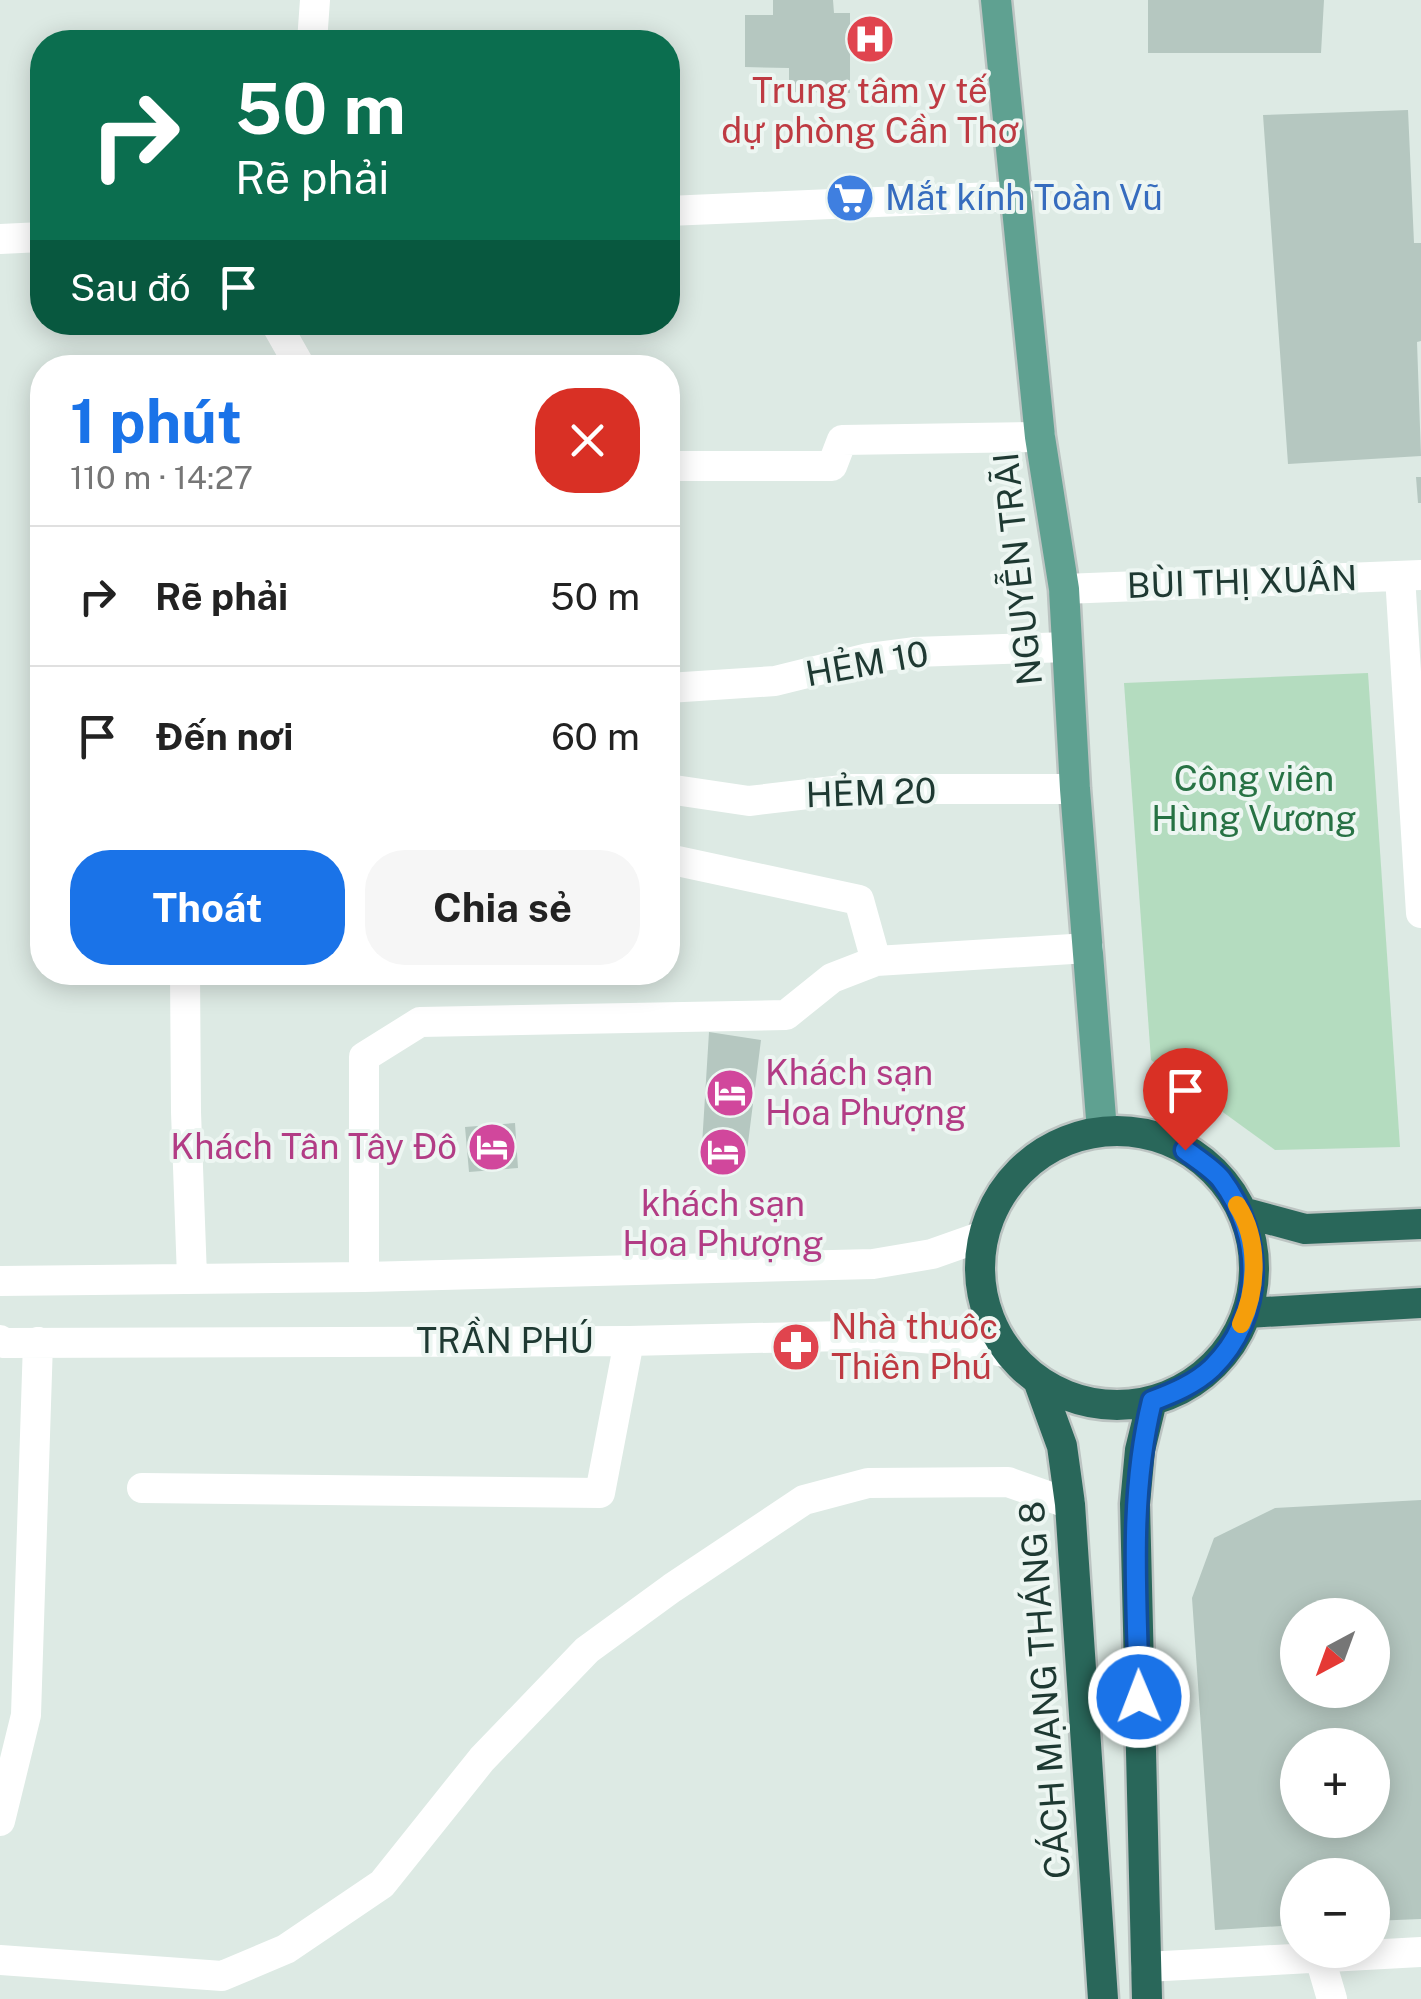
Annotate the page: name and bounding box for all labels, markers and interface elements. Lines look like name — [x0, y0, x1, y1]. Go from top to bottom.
hospital icon: Trung tâm y tế dự phòng Cần Thơ — [844, 13, 896, 65]
text: 50 m — [235, 67, 406, 150]
icon: right — [70, 70, 200, 200]
place label: Trung tâm y tế dự phòng Cần Thơ — [721, 70, 1019, 151]
text: Rẽ phải — [235, 151, 390, 204]
supermarket icon: Mắt kính Toàn Vũ — [824, 172, 876, 224]
place label: Mắt kính Toàn Vũ — [885, 177, 1163, 218]
icon: arrive — [211, 260, 266, 315]
text: Sau đó — [70, 265, 191, 310]
text: 1 phút — [70, 386, 242, 457]
button: close — [535, 388, 640, 493]
street label: NGUYỄN TRÃI — [980, 451, 1050, 688]
text: 110 m · 14:27 — [70, 459, 253, 496]
street label: BÙI THỊ XUÂN — [1126, 556, 1358, 606]
icon: right — [70, 569, 125, 624]
text: Rẽ phải — [155, 574, 288, 619]
text: 50 m — [550, 574, 640, 619]
street label: HẺM 10 — [802, 631, 931, 694]
icon: arrive — [70, 709, 125, 764]
text: Đến nơi — [155, 714, 294, 759]
text: 60 m — [551, 714, 640, 759]
park label: Công viên Hùng Vương — [1151, 758, 1357, 839]
street label: HẺM 20 — [805, 768, 937, 815]
button: Thoát — [70, 850, 345, 965]
button: Chia sẻ — [365, 850, 640, 965]
pin — [1143, 1048, 1228, 1151]
place label: Khách sạn Hoa Phượng — [765, 1052, 967, 1133]
icon: arrive — [1158, 1063, 1213, 1118]
hotel icon: Khách sạn Hoa Phượng — [704, 1067, 756, 1119]
hotel icon: Khách Tân Tây Đô — [466, 1121, 518, 1173]
place label: Khách Tân Tây Đô — [170, 1126, 457, 1167]
hotel icon: khách sạn Hoa Phượng — [697, 1126, 749, 1178]
place label: khách sạn Hoa Phượng — [622, 1183, 824, 1264]
place label: Nhà thuôc Thiên Phú — [831, 1306, 998, 1387]
street label: TRẦN PHÚ — [416, 1316, 594, 1361]
pharmacy icon: Nhà thuôc Thiên Phú — [770, 1321, 822, 1373]
street label: CÁCH MẠNG THÁNG 8 — [1010, 1500, 1078, 1880]
north arrow — [1280, 1598, 1390, 1708]
map controls — [1280, 1598, 1390, 1968]
position arrow — [1087, 1645, 1191, 1749]
button: + — [1280, 1728, 1390, 1838]
button: − — [1280, 1858, 1390, 1968]

